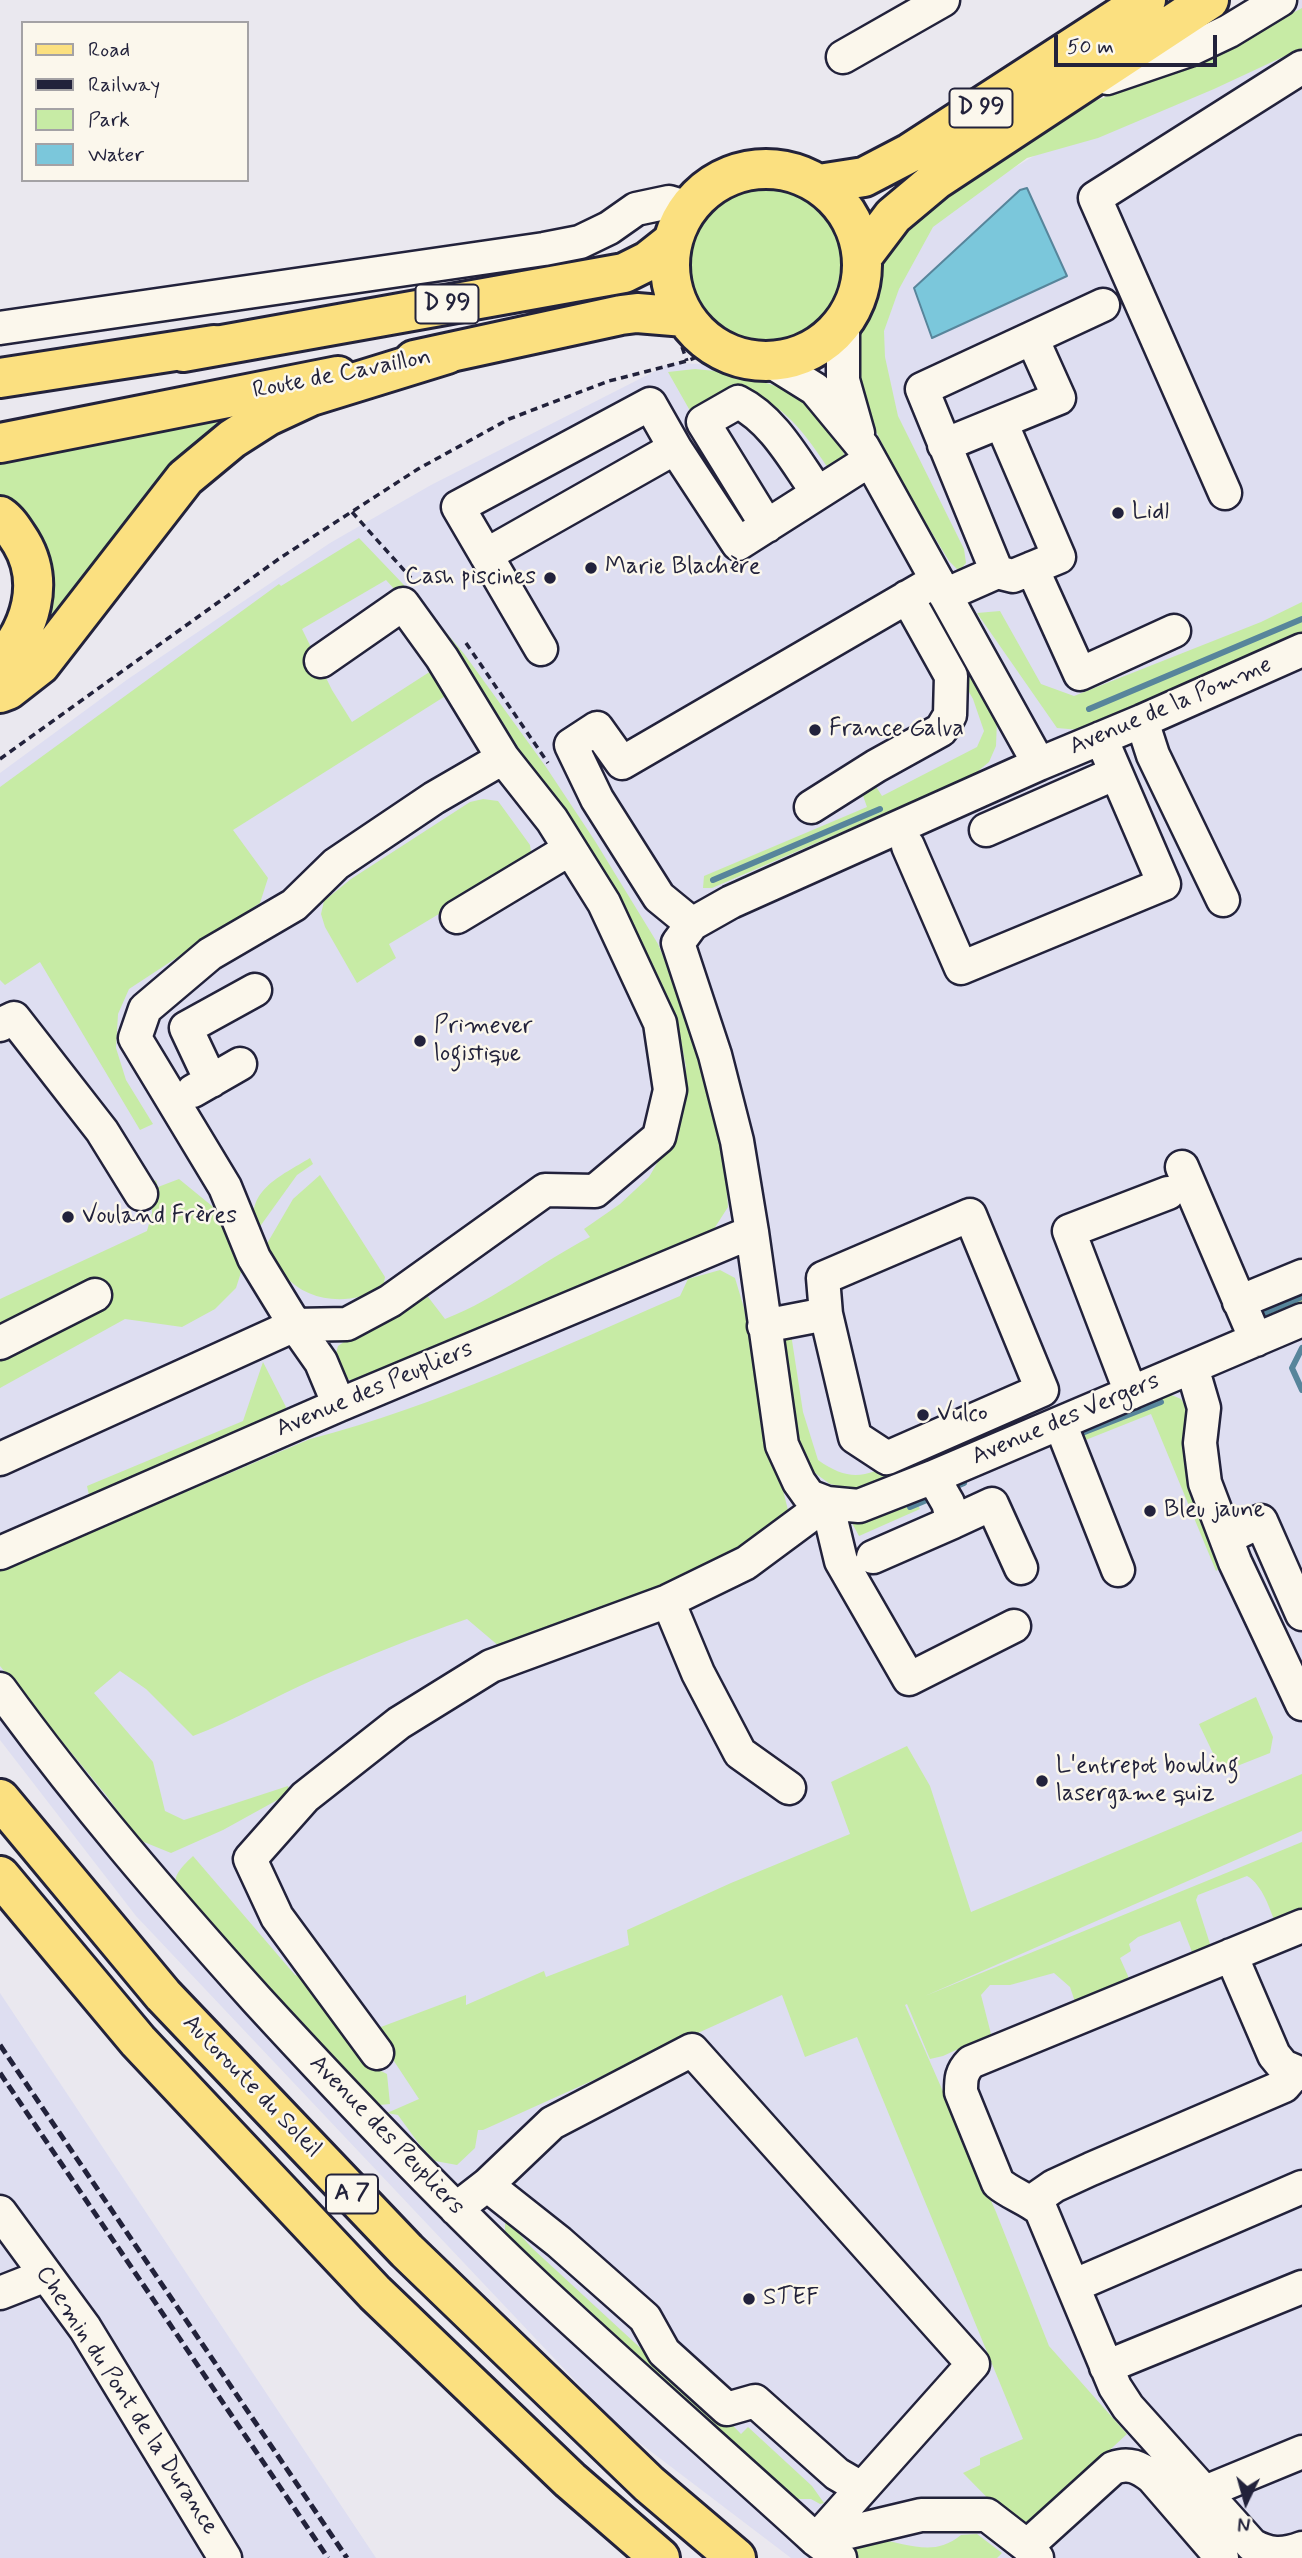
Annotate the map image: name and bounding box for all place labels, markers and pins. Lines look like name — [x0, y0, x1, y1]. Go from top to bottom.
place label: Lidl — [1132, 499, 1169, 527]
marker: Lidl — [1110, 505, 1126, 521]
place label: Marie Blachère — [605, 554, 761, 582]
marker: Marie Blachère — [583, 560, 599, 576]
place label: Cash piscines — [405, 564, 536, 592]
marker: Cash piscines — [542, 570, 558, 586]
place label: France Galva — [829, 716, 964, 744]
marker: France Galva — [807, 722, 823, 738]
place label: Primever logistique — [434, 1013, 532, 1069]
marker: Primever logistique — [412, 1033, 428, 1049]
place label: Vouland Frères — [82, 1203, 237, 1231]
marker: Vouland Frères — [60, 1209, 76, 1225]
place label: Vulco — [937, 1401, 988, 1429]
marker: Vulco — [915, 1407, 931, 1423]
place label: Bleu jaune — [1164, 1497, 1265, 1525]
marker: Bleu jaune — [1142, 1503, 1158, 1519]
place label: L'entrepot bowling lasergame quiz — [1056, 1753, 1239, 1809]
marker: L'entrepot bowling lasergame quiz — [1034, 1773, 1050, 1789]
place label: STEF — [763, 2285, 819, 2313]
marker: STEF — [741, 2291, 757, 2307]

